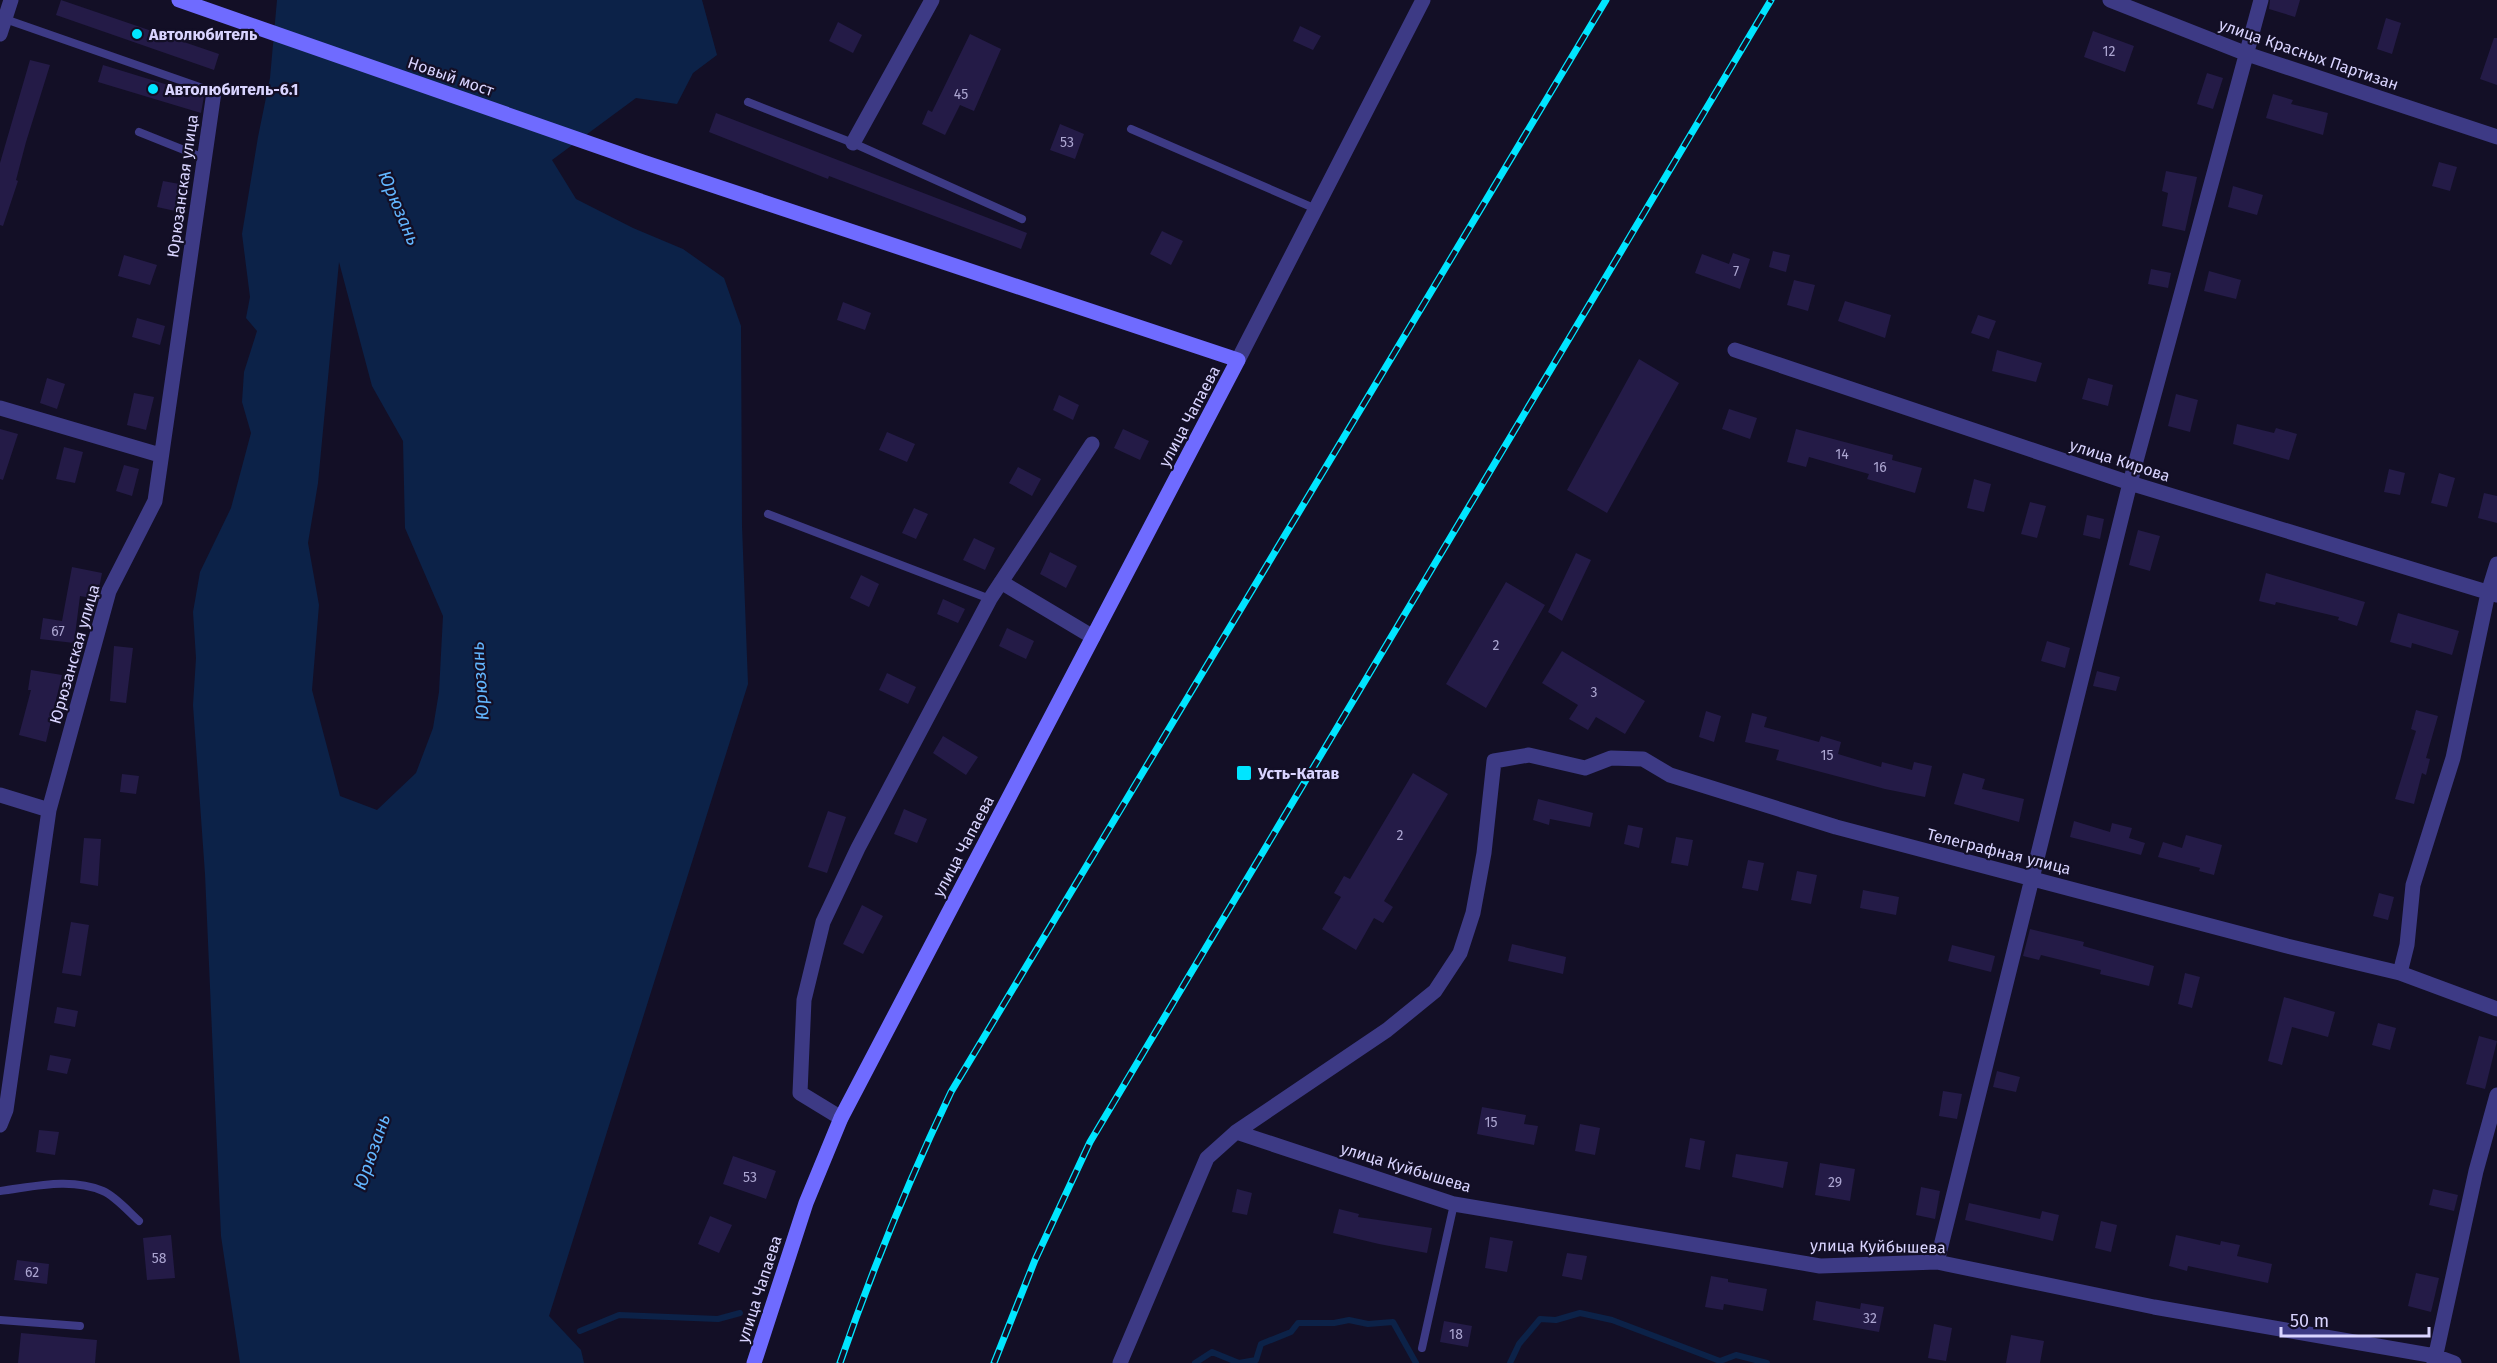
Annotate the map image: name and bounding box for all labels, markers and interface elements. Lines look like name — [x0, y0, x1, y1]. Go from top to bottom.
street label: улица Красных Партизан — [2217, 15, 2401, 94]
place label: Автолюбитель — [148, 25, 258, 44]
marker: Автолюбитель — [130, 27, 144, 41]
house number: 12 — [2103, 43, 2116, 60]
street label: Новый мост — [405, 53, 497, 100]
place label: Автолюбитель-6.1 — [164, 80, 298, 99]
marker: Автолюбитель-6.1 — [146, 82, 160, 96]
house number: 45 — [954, 86, 968, 103]
street label: Юрюзанская улица — [163, 113, 202, 259]
house number: 53 — [1060, 134, 1074, 151]
water label: Юрюзань — [373, 167, 425, 249]
house number: 7 — [1733, 263, 1739, 280]
street label: улица Чапаева — [1155, 362, 1224, 470]
street label: улица Кирова — [2067, 435, 2172, 486]
house number: 14 — [1835, 446, 1849, 463]
house number: 16 — [1873, 459, 1887, 476]
street label: Юрюзанская улица — [45, 582, 103, 726]
house number: 67 — [51, 623, 65, 640]
house number: 2 — [1493, 637, 1500, 654]
water label: Юрюзань — [466, 641, 494, 721]
house number: 3 — [1591, 684, 1598, 701]
house number: 15 — [1820, 747, 1834, 764]
marker: Усть-Катав — [1235, 764, 1253, 782]
place label: Усть-Катав — [1257, 764, 1339, 783]
street label: улица Чапаева — [929, 792, 998, 900]
street label: Телеграфная улица — [1925, 824, 2073, 879]
house number: 2 — [1397, 827, 1404, 844]
water label: Юрюзань — [349, 1111, 395, 1193]
house number: 15 — [1484, 1114, 1498, 1131]
street label: улица Куйбышева — [1338, 1139, 1473, 1196]
house number: 53 — [743, 1169, 757, 1186]
house number: 29 — [1828, 1174, 1842, 1191]
street label: улица Чапаева — [733, 1233, 786, 1345]
street label: улица Куйбышева — [1810, 1236, 1946, 1257]
house number: 58 — [152, 1250, 167, 1267]
house number: 62 — [25, 1264, 39, 1281]
scale bar — [2281, 1300, 2430, 1338]
house number: 32 — [1863, 1310, 1877, 1327]
text: 50 m — [2290, 1310, 2329, 1332]
house number: 18 — [1449, 1326, 1463, 1343]

